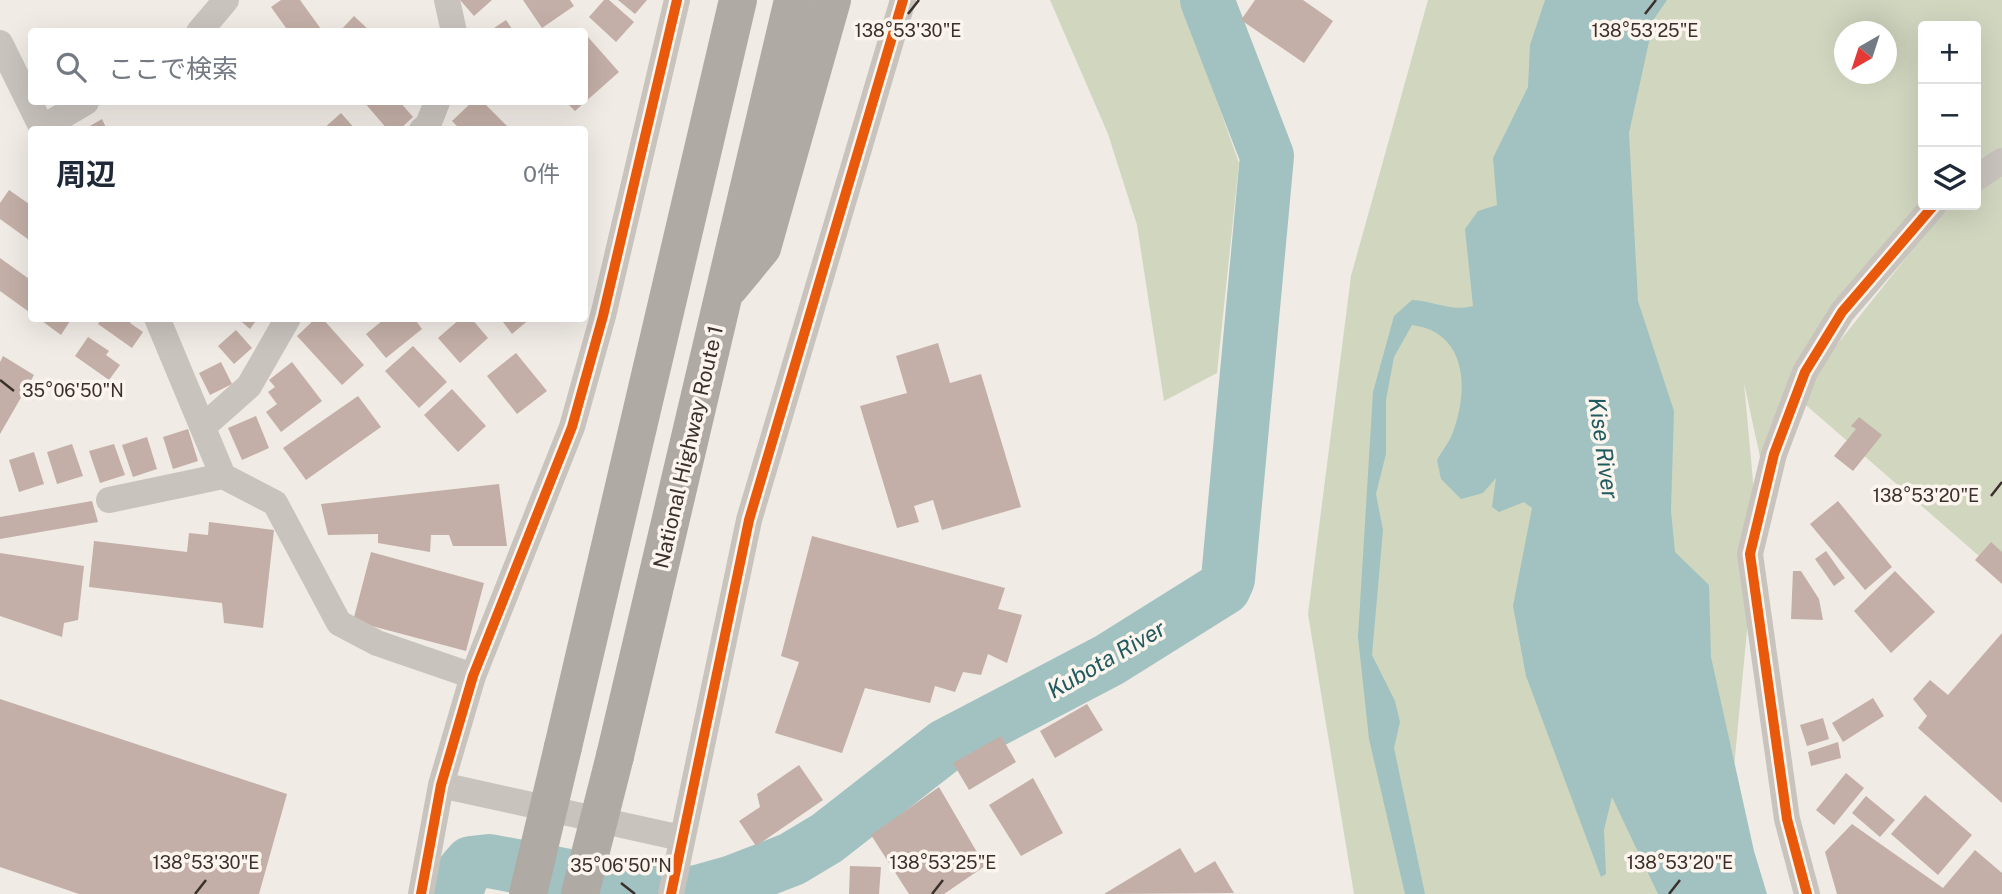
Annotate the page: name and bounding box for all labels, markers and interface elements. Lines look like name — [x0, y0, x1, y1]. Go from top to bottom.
text: 138°53'30"E — [855, 20, 961, 41]
text: 138°53'25"E — [1592, 20, 1698, 41]
north arrow — [1834, 21, 1897, 84]
map controls — [1918, 21, 1981, 210]
button: + — [1918, 21, 1981, 84]
search box — [28, 28, 588, 105]
icon: search — [52, 48, 90, 86]
text: ここで検索 — [108, 53, 238, 84]
button: − — [1918, 84, 1981, 147]
button: layers — [1918, 147, 1981, 210]
text: 周辺 — [56, 156, 116, 192]
text: 0件 — [523, 160, 560, 187]
street label: National Highway Route 1 — [648, 323, 728, 571]
text: 35°06'50"N — [22, 380, 124, 401]
water label: Kise River — [1583, 395, 1625, 501]
text: 138°53'20"E — [1873, 485, 1979, 506]
water label: Kubota River — [1042, 614, 1170, 704]
text: 138°53'30"E — [153, 852, 259, 873]
text: 138°53'25"E — [890, 852, 996, 873]
text: 138°53'20"E — [1627, 852, 1733, 873]
text: 35°06'50"N — [570, 855, 672, 876]

